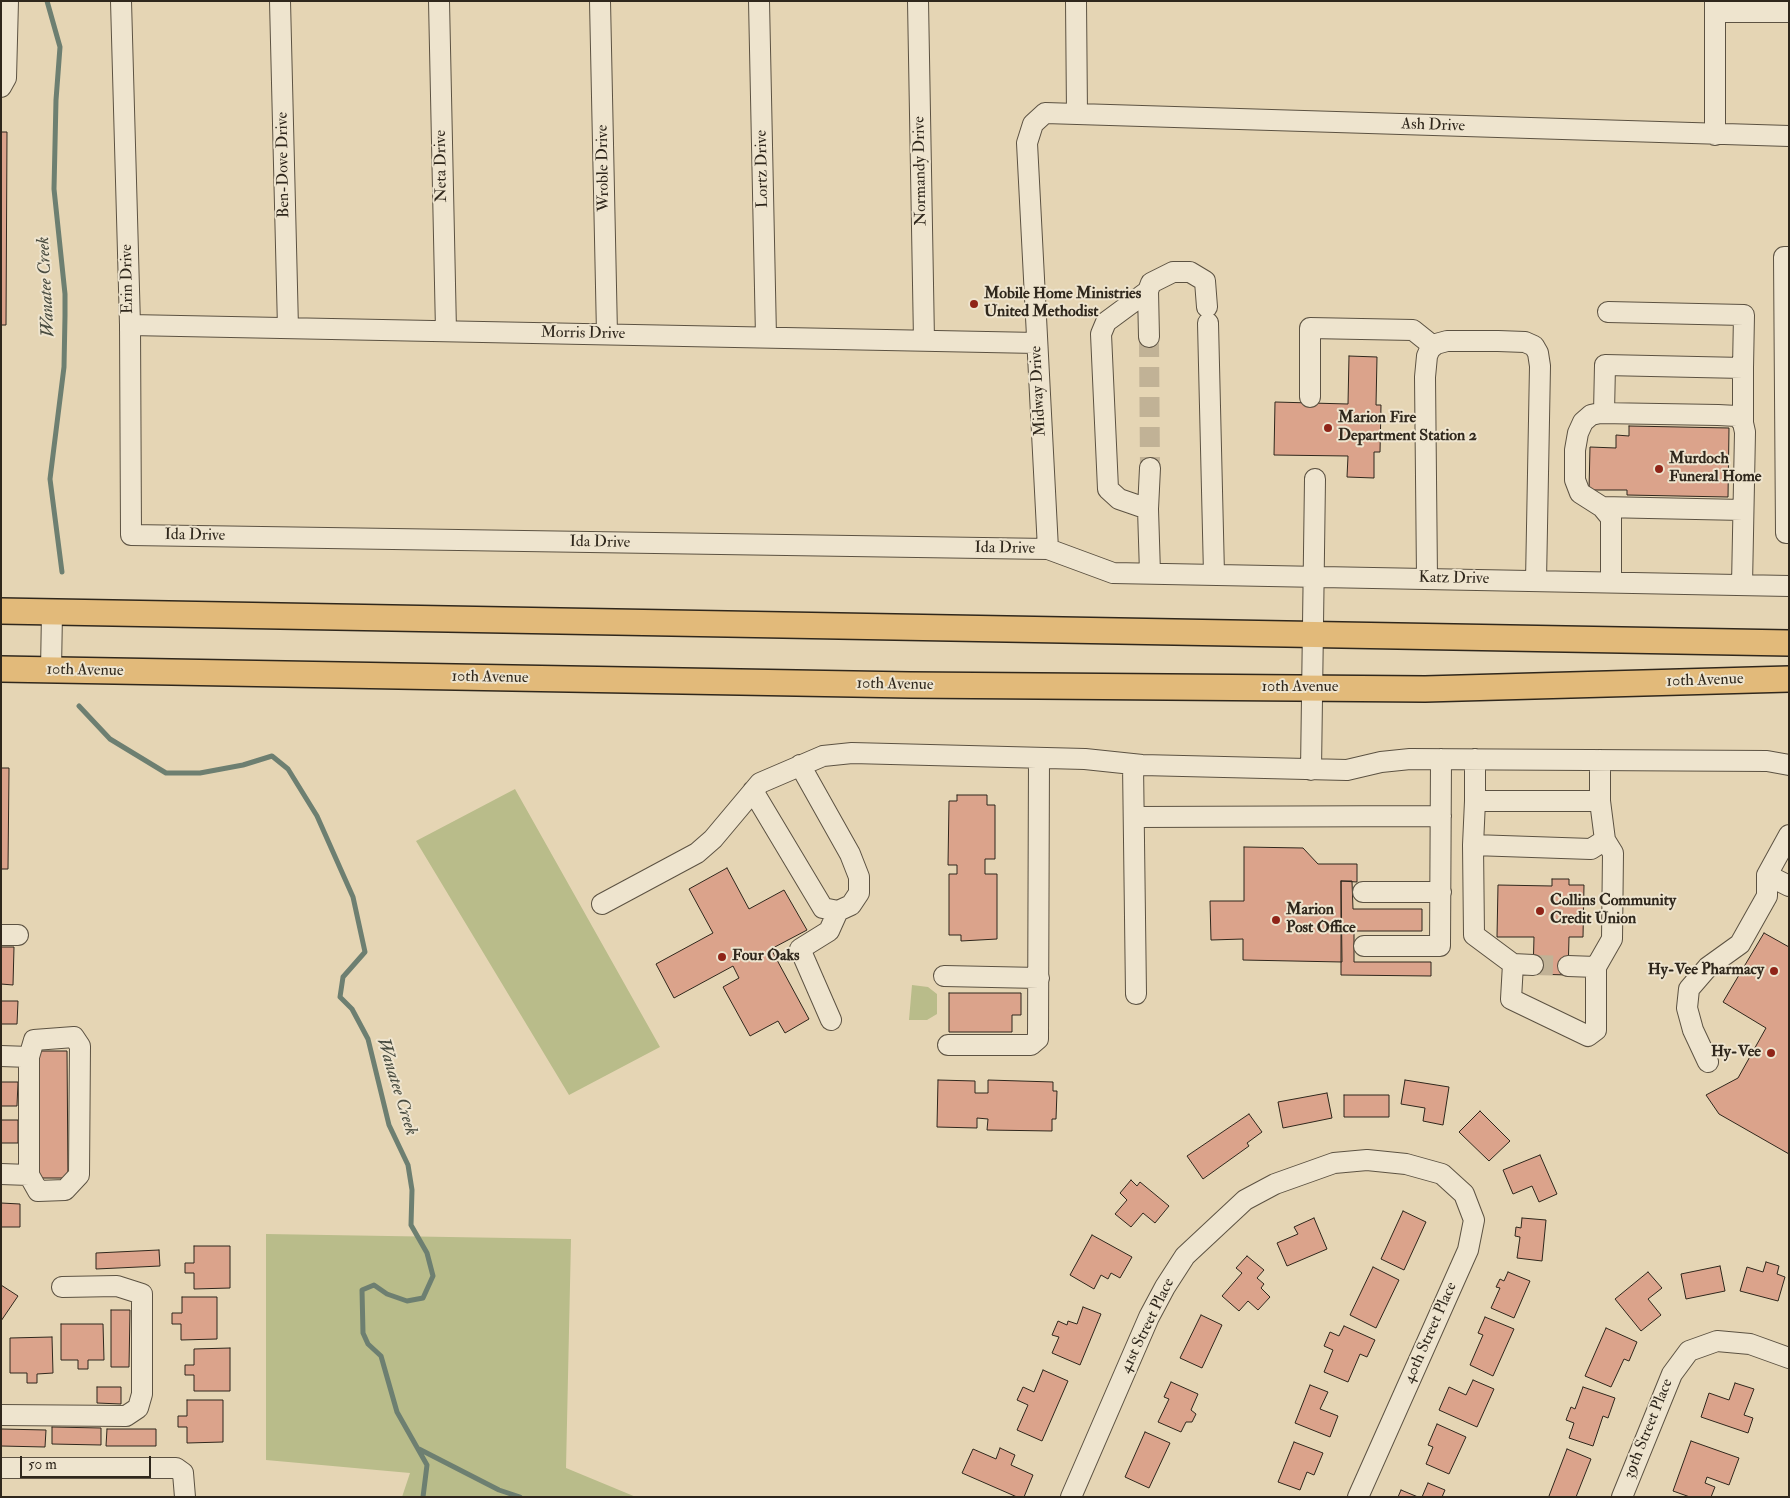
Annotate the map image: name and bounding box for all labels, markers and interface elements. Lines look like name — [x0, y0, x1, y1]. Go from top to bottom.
street label: Ben-Dove Drive — [273, 112, 295, 218]
street label: Ash Drive — [1401, 115, 1465, 137]
street label: Normandy Drive — [910, 116, 932, 226]
street label: Wroble Drive — [594, 124, 614, 212]
street label: Neta Drive — [432, 130, 452, 202]
street label: Lortz Drive — [753, 130, 773, 208]
water label: Wanatee Creek — [34, 236, 60, 338]
street label: Erin Drive — [118, 244, 138, 314]
place label: Mobile Home Ministries United Methodist — [984, 285, 1141, 323]
marker: Mobile Home Ministries United Methodist — [968, 298, 980, 310]
street label: Morris Drive — [541, 324, 625, 344]
street label: Midway Drive — [1027, 345, 1051, 437]
place label: Marion Fire Department Station 2 — [1338, 409, 1477, 447]
marker: Marion Fire Department Station 2 — [1322, 422, 1334, 434]
place label: Murdoch Funeral Home — [1669, 450, 1762, 488]
marker: Murdoch Funeral Home — [1653, 463, 1665, 475]
street label: Ida Drive — [164, 526, 226, 546]
street label: Ida Drive — [569, 533, 631, 553]
street label: Ida Drive — [974, 539, 1036, 559]
street label: Katz Drive — [1418, 569, 1490, 589]
street label: 10th Avenue — [46, 661, 124, 681]
street label: 10th Avenue — [451, 668, 529, 688]
street label: 10th Avenue — [1666, 670, 1744, 692]
street label: 10th Avenue — [856, 675, 934, 695]
street label: 10th Avenue — [1261, 678, 1339, 698]
place label: Collins Community Credit Union — [1550, 892, 1676, 930]
place label: Marion Post Office — [1286, 901, 1356, 939]
marker: Collins Community Credit Union — [1534, 905, 1546, 917]
marker: Marion Post Office — [1270, 914, 1282, 926]
place label: Four Oaks — [732, 947, 800, 967]
marker: Four Oaks — [716, 951, 728, 963]
place label: Hy-Vee Pharmacy — [1648, 961, 1764, 981]
marker: Hy-Vee Pharmacy — [1768, 965, 1780, 977]
water label: Wanatee Creek — [371, 1036, 421, 1138]
place label: Hy-Vee — [1711, 1043, 1761, 1063]
marker: Hy-Vee — [1765, 1047, 1777, 1059]
street label: 41st Street Place — [1117, 1275, 1179, 1377]
street label: 40th Street Place — [1400, 1279, 1462, 1387]
street label: 39th Street Place — [1620, 1376, 1678, 1482]
scale bar — [22, 1446, 154, 1478]
text: 50 m — [28, 1455, 57, 1474]

